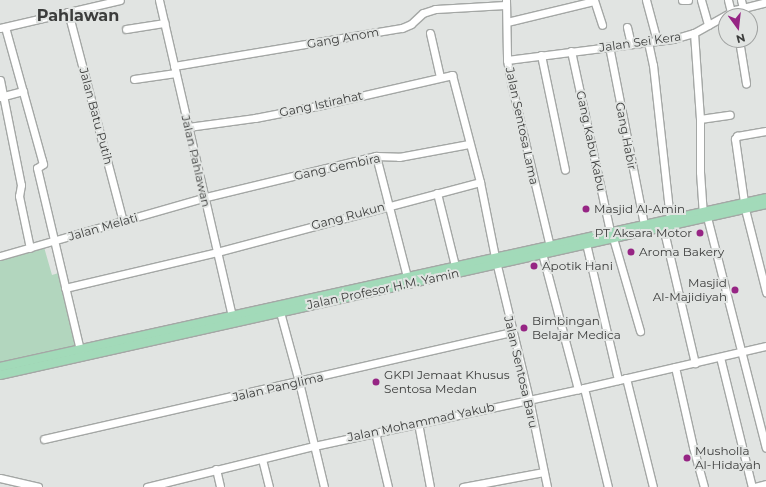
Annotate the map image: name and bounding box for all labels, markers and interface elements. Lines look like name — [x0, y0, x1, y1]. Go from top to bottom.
district label: Pahlawan — [37, 6, 119, 26]
north arrow — [718, 8, 758, 48]
street label: Gang Anom — [306, 25, 380, 51]
street label: Jalan Sei Kera — [598, 29, 682, 55]
text: N — [735, 31, 747, 47]
street label: Jalan Batu Putih — [76, 66, 116, 166]
street label: Jalan Sentosa Lama — [503, 66, 541, 186]
street label: Gang Istirahat — [278, 88, 364, 120]
street label: Gang Kabu Kabu — [573, 89, 609, 193]
street label: Gang Habir — [612, 101, 640, 171]
street label: Jalan Pahlawan — [178, 114, 214, 208]
street label: Gang Gembira — [293, 151, 381, 183]
street label: Gang Rukun — [310, 199, 386, 233]
place label: Masjid Al-Amin — [594, 202, 685, 216]
marker: Masjid Al-Amin — [581, 204, 591, 214]
street label: Jalan Melati — [67, 210, 139, 244]
place label: PT Aksara Motor — [595, 226, 692, 240]
marker: PT Aksara Motor — [695, 228, 705, 238]
place label: Aroma Bakery — [639, 245, 724, 259]
marker: Aroma Bakery — [626, 247, 636, 257]
place label: Apotik Hani — [542, 259, 613, 273]
marker: Apotik Hani — [529, 261, 539, 271]
street label: Jalan Profesor H.M. Yamin — [306, 266, 460, 312]
place label: Masjid Al-Majidiyah — [653, 276, 727, 304]
marker: Masjid Al-Majidiyah — [730, 285, 740, 295]
place label: Bimbingan Belajar Medica — [532, 314, 621, 342]
street label: Jalan Sentosa Baru — [501, 315, 541, 429]
marker: Bimbingan Belajar Medica — [519, 323, 529, 333]
place label: GKPI Jemaat Khusus Sentosa Medan — [384, 368, 510, 396]
street label: Jalan Panglima — [231, 370, 325, 404]
marker: GKPI Jemaat Khusus Sentosa Medan — [371, 377, 381, 387]
street label: Jalan Mohammad Yakub — [346, 399, 496, 445]
place label: Musholla Al-Hidayah — [695, 444, 761, 472]
marker: Musholla Al-Hidayah — [682, 453, 692, 463]

